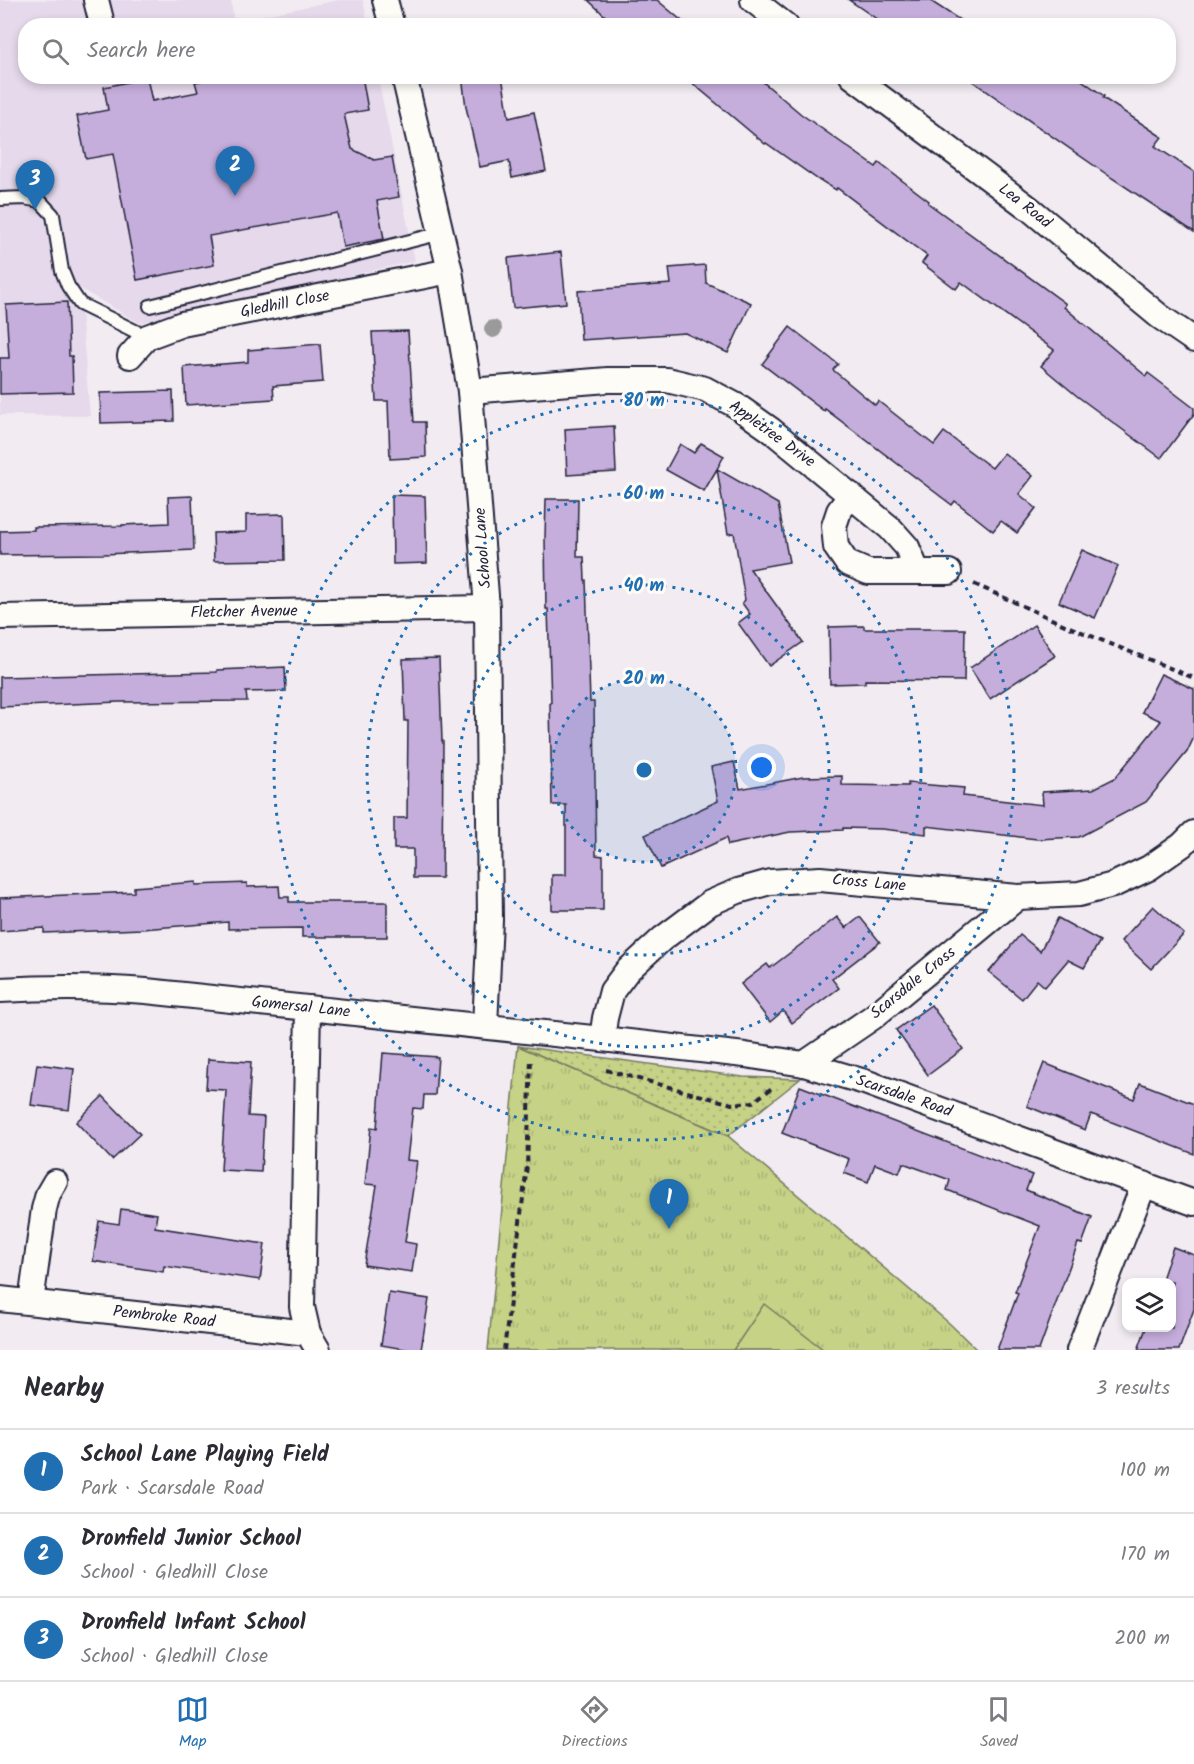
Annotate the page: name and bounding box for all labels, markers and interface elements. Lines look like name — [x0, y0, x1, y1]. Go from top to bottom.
search box — [18, 18, 1176, 84]
text: Search here — [87, 34, 195, 69]
icon: search — [39, 35, 72, 68]
pin: 2 — [216, 146, 254, 196]
pin: 3 — [15, 160, 54, 210]
street label: Lea Road — [993, 177, 1058, 236]
street label: Gledhill Close — [238, 283, 332, 325]
text: 80 m — [623, 387, 665, 416]
street label: Appletree Drive — [723, 394, 821, 474]
text: 60 m — [624, 480, 665, 509]
street label: School Lane — [468, 507, 498, 589]
text: 40 m — [624, 572, 665, 601]
street label: Fletcher Avenue — [190, 599, 298, 625]
text: 20 m — [623, 665, 665, 694]
your location — [747, 753, 776, 782]
centre of rings — [634, 760, 654, 780]
street label: Cross Lane — [831, 867, 907, 899]
street label: Scarsdale Cross — [865, 940, 961, 1025]
street label: Gomersal Lane — [251, 989, 351, 1025]
street label: Scarsdale Road — [852, 1068, 956, 1124]
pin: 1 — [650, 1180, 688, 1229]
map controls — [1122, 1278, 1176, 1332]
button: layers — [1122, 1278, 1176, 1332]
street label: Pembroke Road — [112, 1299, 217, 1335]
text: Nearby — [24, 1368, 104, 1410]
text: 3 results — [1096, 1373, 1170, 1405]
text: School Lane Playing Field — [81, 1438, 329, 1473]
text: 1 — [40, 1455, 47, 1487]
text: 100 m — [1120, 1455, 1170, 1487]
text: Park · Scarsdale Road — [81, 1473, 263, 1505]
text: Dronfield Junior School — [81, 1522, 301, 1557]
text: 2 — [38, 1539, 49, 1571]
text: 170 m — [1121, 1539, 1170, 1571]
text: School · Gledhill Close — [81, 1557, 268, 1589]
text: Dronfield Infant School — [81, 1606, 306, 1641]
text: 3 — [38, 1623, 49, 1655]
text: 200 m — [1114, 1623, 1170, 1655]
text: School · Gledhill Close — [81, 1641, 268, 1673]
tab: Map — [176, 1693, 209, 1754]
tab: Directions — [561, 1693, 628, 1754]
tab: Saved — [980, 1693, 1018, 1754]

